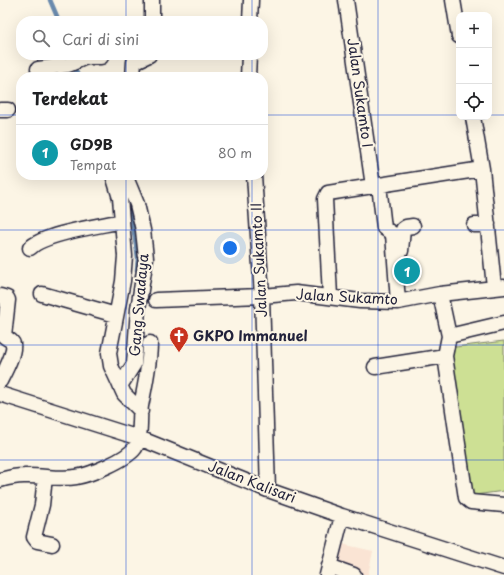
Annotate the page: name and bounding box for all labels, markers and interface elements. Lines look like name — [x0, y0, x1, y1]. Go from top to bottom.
map controls — [456, 12, 492, 120]
button: + — [456, 12, 492, 48]
search box — [16, 16, 268, 60]
icon: search — [30, 27, 52, 49]
text: Cari di sini — [62, 27, 139, 50]
street label: Jalan Sukamto I — [342, 37, 379, 149]
button: − — [456, 48, 492, 84]
button: locate — [456, 84, 492, 120]
text: Terdekat — [32, 85, 108, 111]
text: GD9B — [70, 132, 113, 155]
text: 1 — [42, 143, 48, 162]
text: 80 m — [218, 143, 252, 162]
text: Tempat — [70, 155, 116, 174]
street label: Jalan Sukamto II — [245, 202, 272, 318]
your location — [220, 238, 240, 258]
street label: Gang Swadaya — [124, 252, 153, 357]
pin: 1 — [394, 256, 420, 286]
street label: Jalan Sukamto — [296, 283, 399, 310]
church icon: GKPO Immanuel — [168, 325, 190, 353]
place label: GKPO Immanuel — [193, 325, 308, 346]
street label: Jalan Kalisari — [205, 455, 299, 508]

